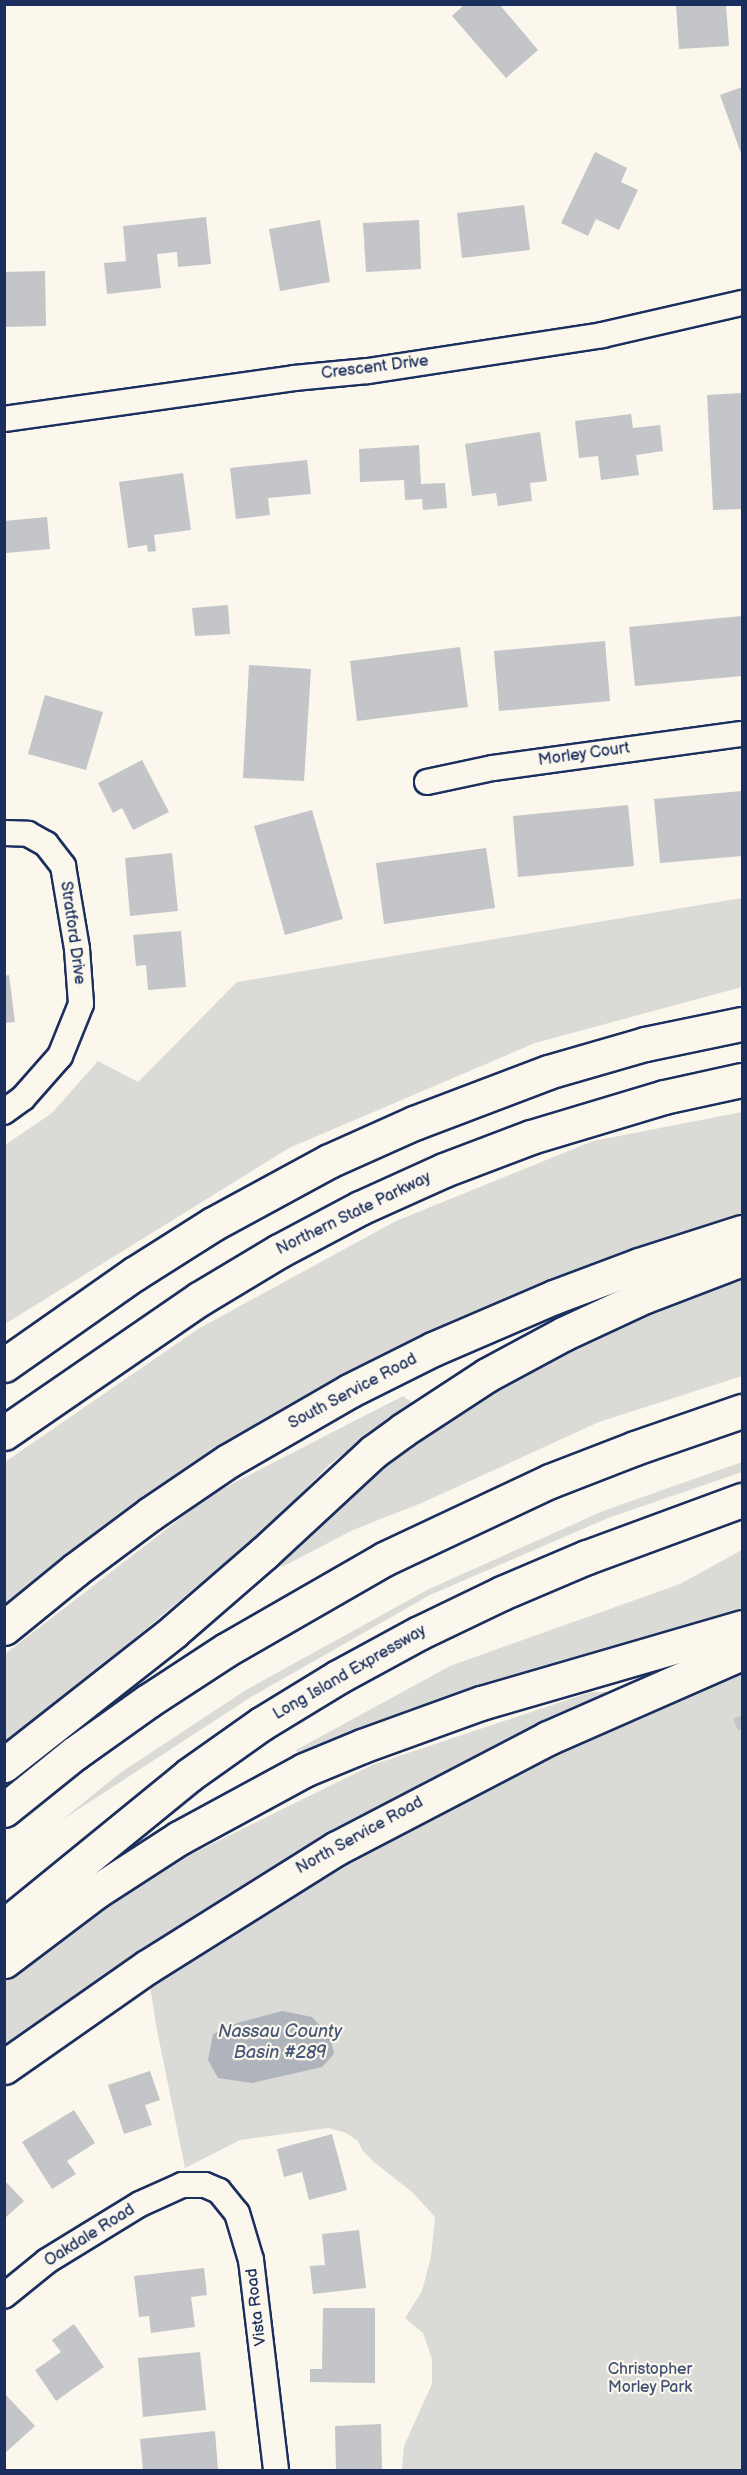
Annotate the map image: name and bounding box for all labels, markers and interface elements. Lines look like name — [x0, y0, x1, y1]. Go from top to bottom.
street label: Crescent Drive — [320, 352, 430, 384]
street label: Morley Court — [537, 739, 631, 771]
street label: Stratford Drive — [55, 880, 89, 986]
street label: Northern State Parkway — [273, 1168, 435, 1260]
street label: South Service Road — [285, 1350, 421, 1434]
street label: Long Island Expressway — [270, 1621, 430, 1725]
street label: North Service Road — [293, 1793, 427, 1879]
water label: Nassau County Basin #289 — [218, 2022, 342, 2064]
street label: Oakdale Road — [41, 2201, 139, 2271]
street label: Vista Road — [243, 2267, 271, 2347]
park label: Christopher Morley Park — [607, 2360, 693, 2398]

